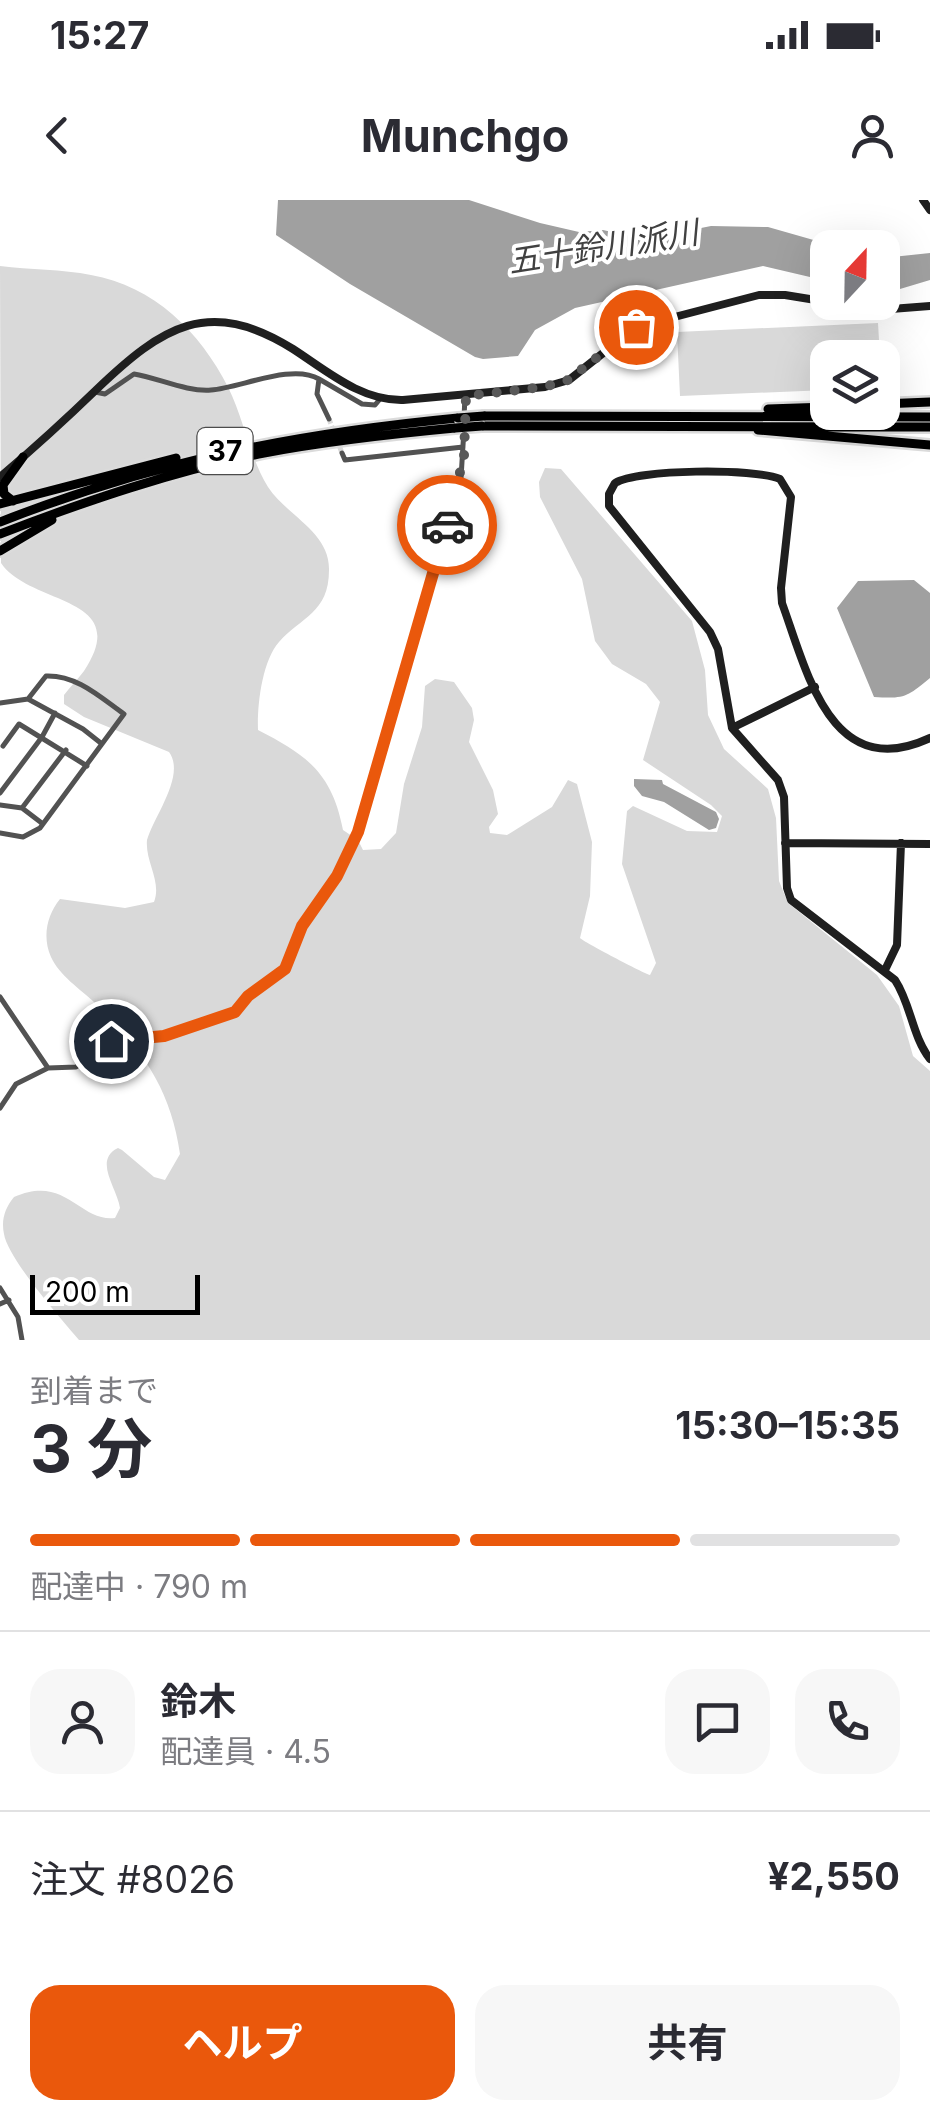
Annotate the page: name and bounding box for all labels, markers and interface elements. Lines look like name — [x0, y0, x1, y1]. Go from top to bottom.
text: 15:27 — [50, 12, 149, 58]
icon: back — [30, 108, 85, 163]
text: Munchgo — [361, 108, 569, 163]
icon: person — [845, 108, 900, 163]
water label: 五十鈴川派川 — [505, 212, 704, 281]
north arrow — [810, 230, 900, 320]
map controls — [810, 230, 900, 430]
pin — [594, 285, 679, 370]
icon: bag — [609, 300, 664, 355]
button: layers — [810, 340, 900, 430]
road number: 37 — [198, 428, 252, 474]
courier — [397, 475, 497, 575]
icon: car — [420, 498, 475, 553]
pin — [69, 999, 154, 1084]
icon: home — [84, 1014, 139, 1069]
scale bar — [30, 1270, 200, 1314]
text: 200 m — [45, 1275, 130, 1309]
text: 到着まで — [30, 1371, 158, 1410]
text: 15:30–15:35 — [675, 1402, 900, 1448]
text: 3 分 — [30, 1409, 152, 1488]
text: 配達中 · 790 m — [30, 1567, 248, 1606]
button: person — [30, 1669, 135, 1774]
button: chat — [665, 1669, 770, 1774]
button: phone — [795, 1669, 900, 1774]
text: 鈴木 — [160, 1678, 236, 1724]
text: 配達員 · 4.5 — [160, 1732, 331, 1771]
text: ¥2,550 — [768, 1853, 900, 1899]
text: 注文 #8026 — [30, 1856, 235, 1902]
button: ヘルプ — [30, 1985, 455, 2100]
button: 共有 — [475, 1985, 900, 2100]

